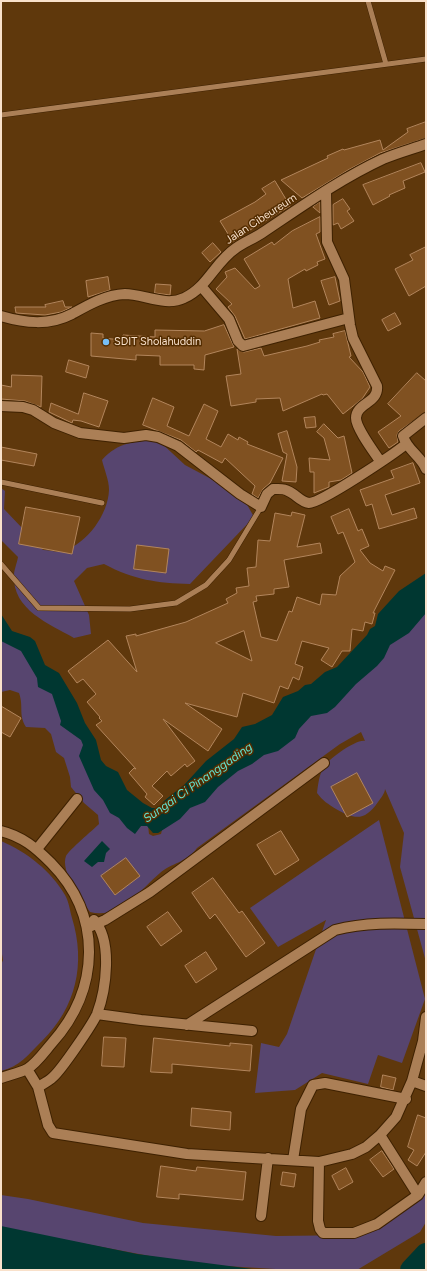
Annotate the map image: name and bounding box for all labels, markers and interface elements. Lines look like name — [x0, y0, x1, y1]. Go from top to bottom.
street label: Jalan Cibeureum — [223, 191, 299, 247]
place label: SDIT Sholahuddin — [114, 335, 201, 349]
marker: SDIT Sholahuddin — [101, 337, 111, 347]
water label: Sungai Ci Pinanggading — [141, 740, 255, 826]

